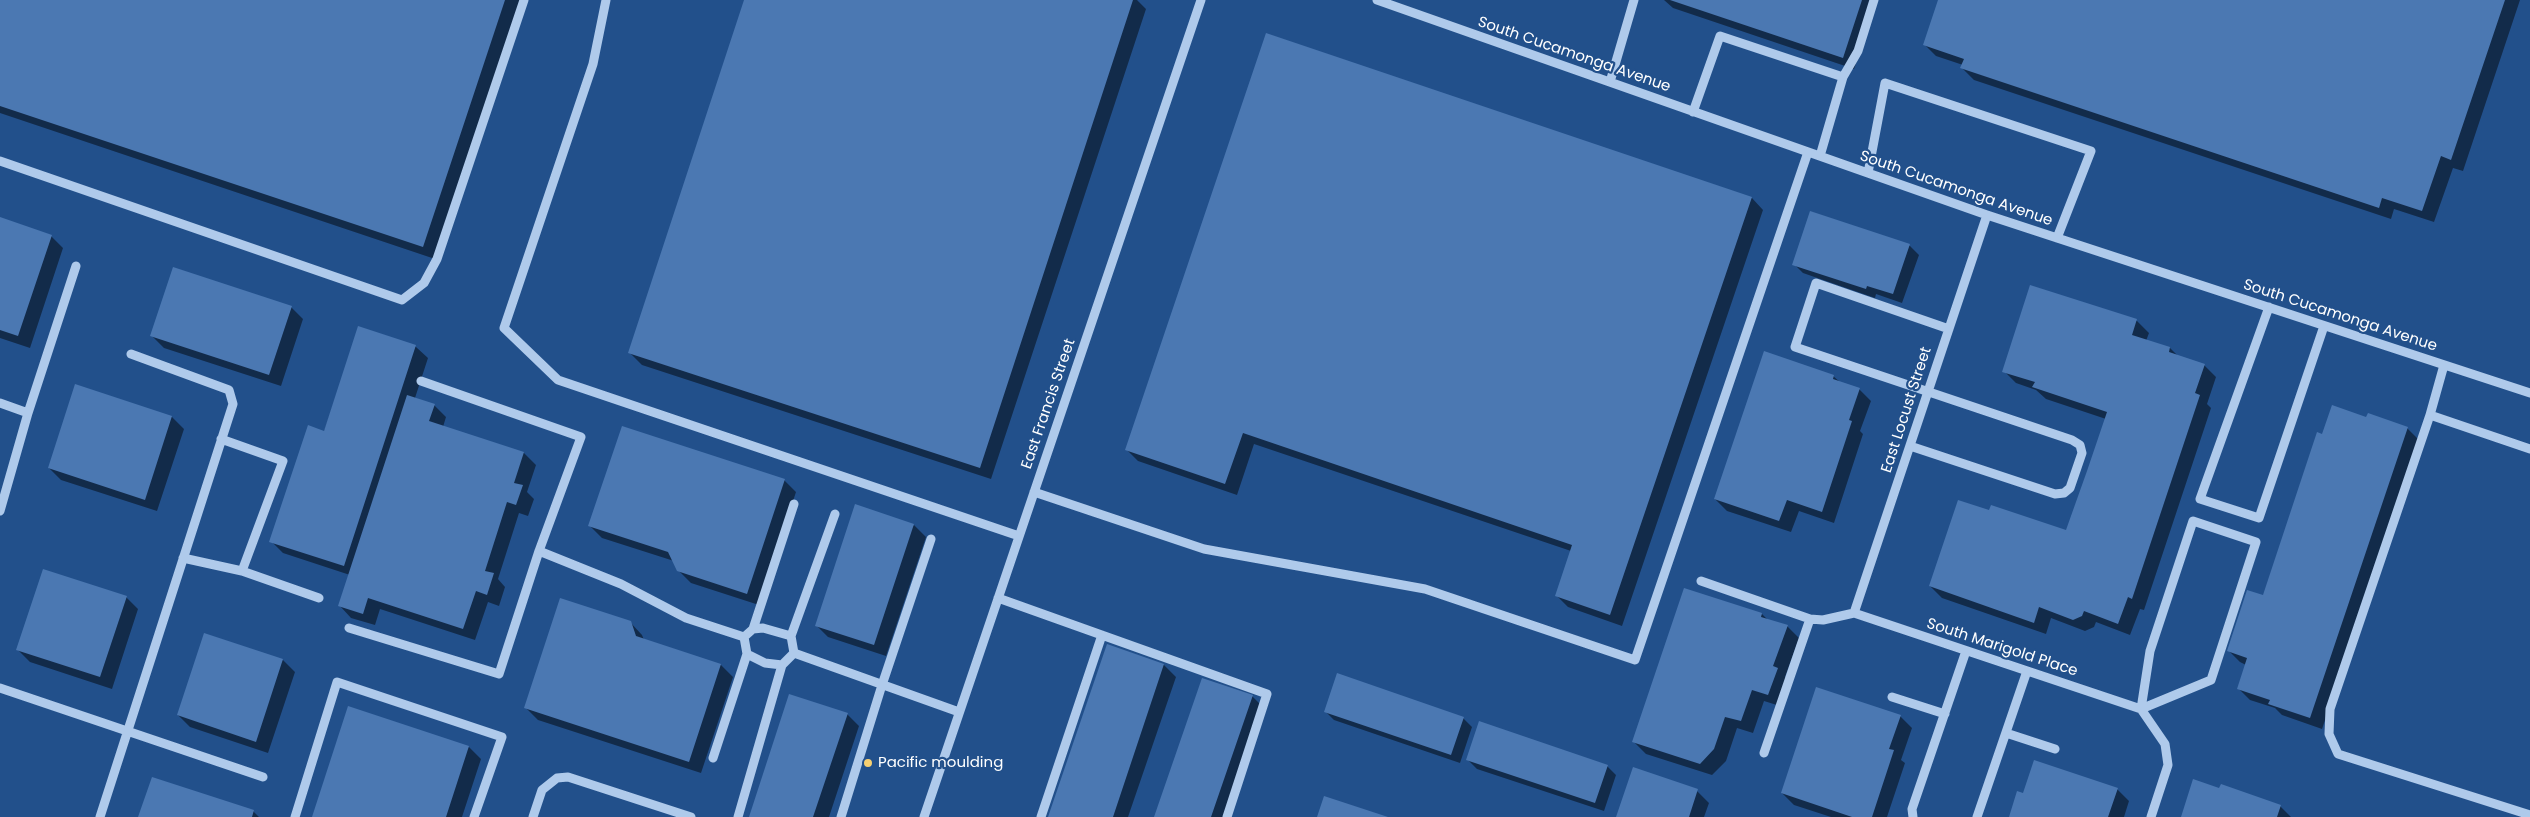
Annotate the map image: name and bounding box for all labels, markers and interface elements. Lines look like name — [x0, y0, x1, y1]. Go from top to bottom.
street label: South Cucamonga Avenue — [1475, 13, 1673, 97]
street label: South Cucamonga Avenue — [1857, 147, 2055, 231]
street label: South Cucamonga Avenue — [2241, 276, 2439, 356]
street label: East Francis Street — [1018, 337, 1080, 471]
street label: East Locust Street — [1878, 345, 1936, 475]
street label: South Marigold Place — [1924, 615, 2080, 681]
place label: Pacific moulding — [878, 754, 1003, 772]
marker: Pacific moulding — [862, 757, 874, 769]

